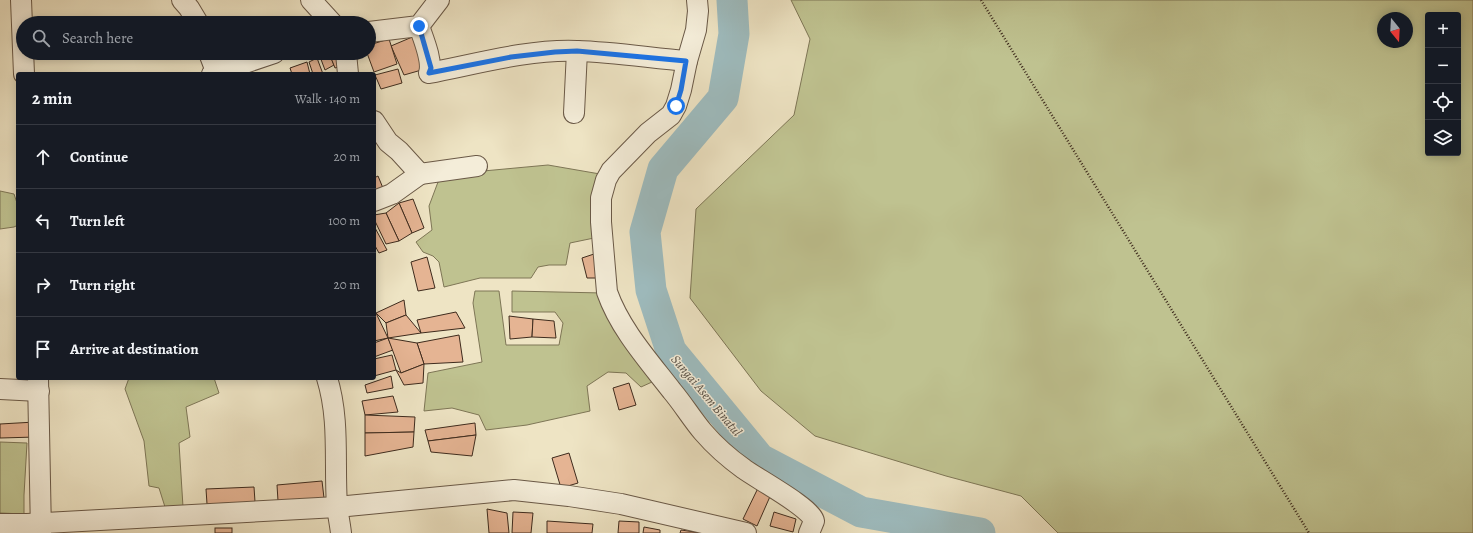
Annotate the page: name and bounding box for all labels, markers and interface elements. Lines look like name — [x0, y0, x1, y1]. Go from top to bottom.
north arrow — [1377, 12, 1413, 48]
map controls — [1425, 12, 1461, 156]
button: + — [1425, 12, 1461, 48]
search box — [16, 16, 376, 60]
route end — [410, 17, 428, 35]
icon: search — [30, 27, 52, 49]
text: Search here — [62, 28, 133, 48]
button: − — [1425, 48, 1461, 84]
button: locate — [1425, 84, 1461, 120]
text: 2 min — [32, 87, 72, 110]
text: Walk · 140 m — [295, 90, 360, 107]
route start — [667, 97, 685, 115]
button: layers — [1425, 120, 1461, 156]
icon: ahead — [32, 146, 54, 168]
text: Continue — [70, 147, 128, 167]
text: 20 m — [334, 148, 360, 165]
icon: left — [32, 210, 54, 232]
text: Turn left — [70, 211, 125, 231]
text: 100 m — [328, 212, 360, 229]
icon: right — [32, 274, 54, 296]
text: Turn right — [70, 275, 135, 295]
text: 20 m — [334, 276, 360, 293]
icon: arrive — [32, 338, 54, 360]
text: Arrive at destination — [70, 339, 199, 359]
water label: Sungai Asem Binatul — [668, 351, 746, 440]

